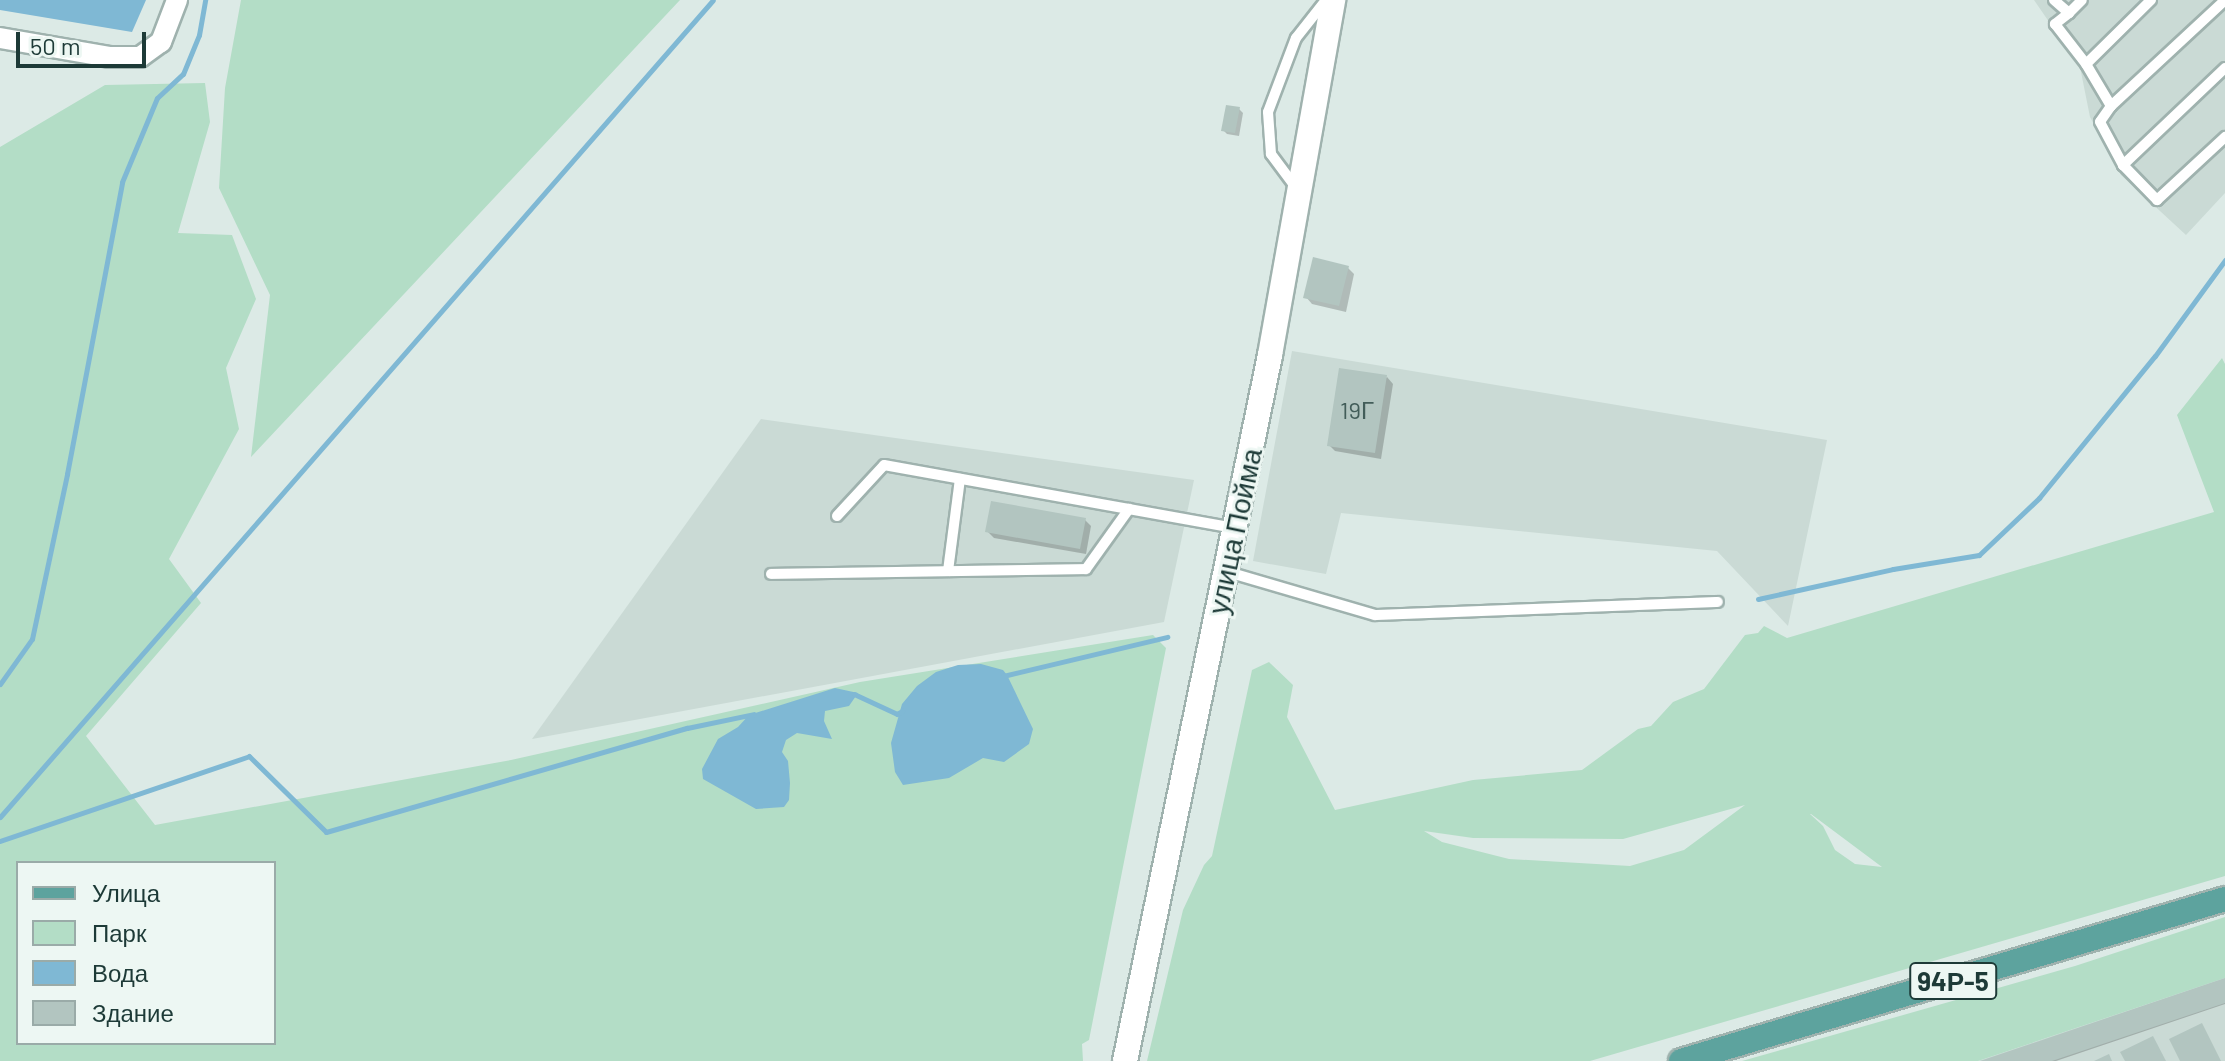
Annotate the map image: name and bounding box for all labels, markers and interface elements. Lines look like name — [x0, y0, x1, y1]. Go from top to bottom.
scale bar — [20, 16, 150, 66]
text: 50 m — [30, 31, 81, 60]
house number: 19Г — [1340, 396, 1374, 424]
street label: улица Пойма — [1200, 445, 1268, 617]
legend — [16, 861, 276, 1045]
text: Улица — [92, 878, 160, 907]
text: Парк — [92, 918, 146, 947]
text: Вода — [92, 958, 148, 987]
road number: 94Р-5 — [1909, 959, 1997, 1003]
text: Здание — [92, 998, 174, 1027]

